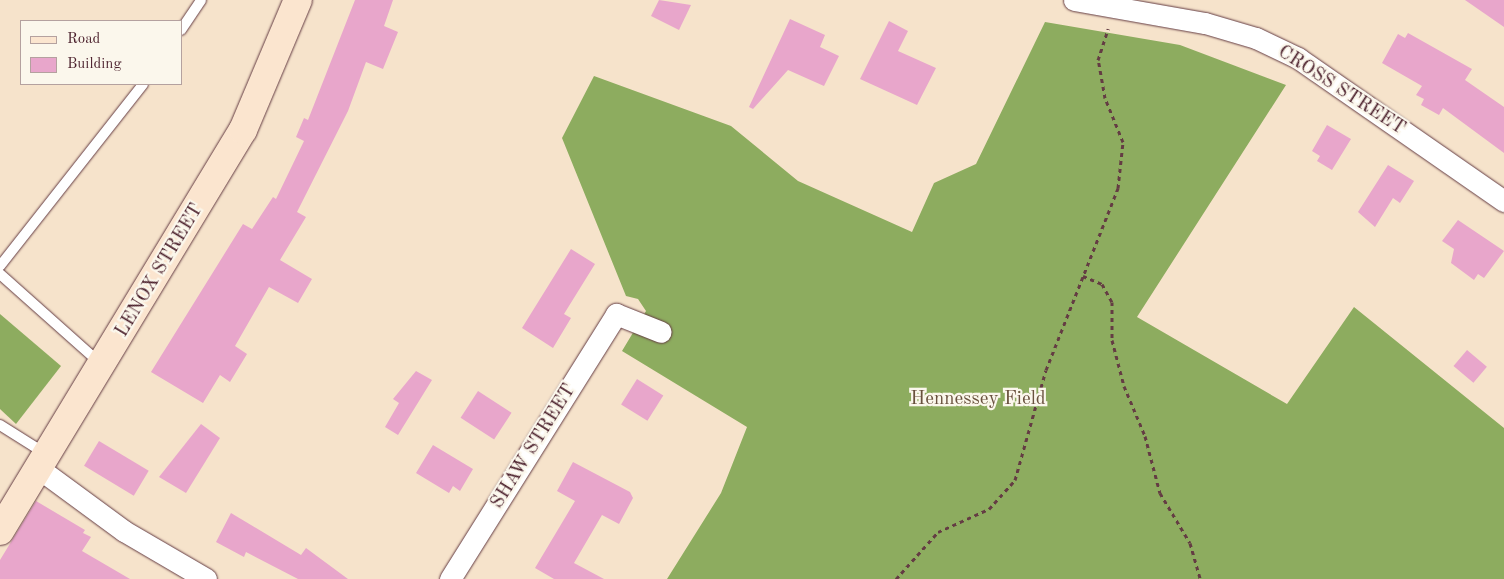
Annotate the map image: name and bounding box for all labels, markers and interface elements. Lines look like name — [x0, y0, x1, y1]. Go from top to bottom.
legend — [20, 20, 182, 85]
text: Road — [67, 32, 100, 47]
street label: CROSS STREET — [1273, 41, 1409, 141]
text: Building — [67, 57, 122, 72]
street label: LENOX STREET — [111, 200, 209, 342]
street label: SHAW STREET — [487, 381, 581, 513]
park label: Hennessey Field — [910, 389, 1046, 411]

